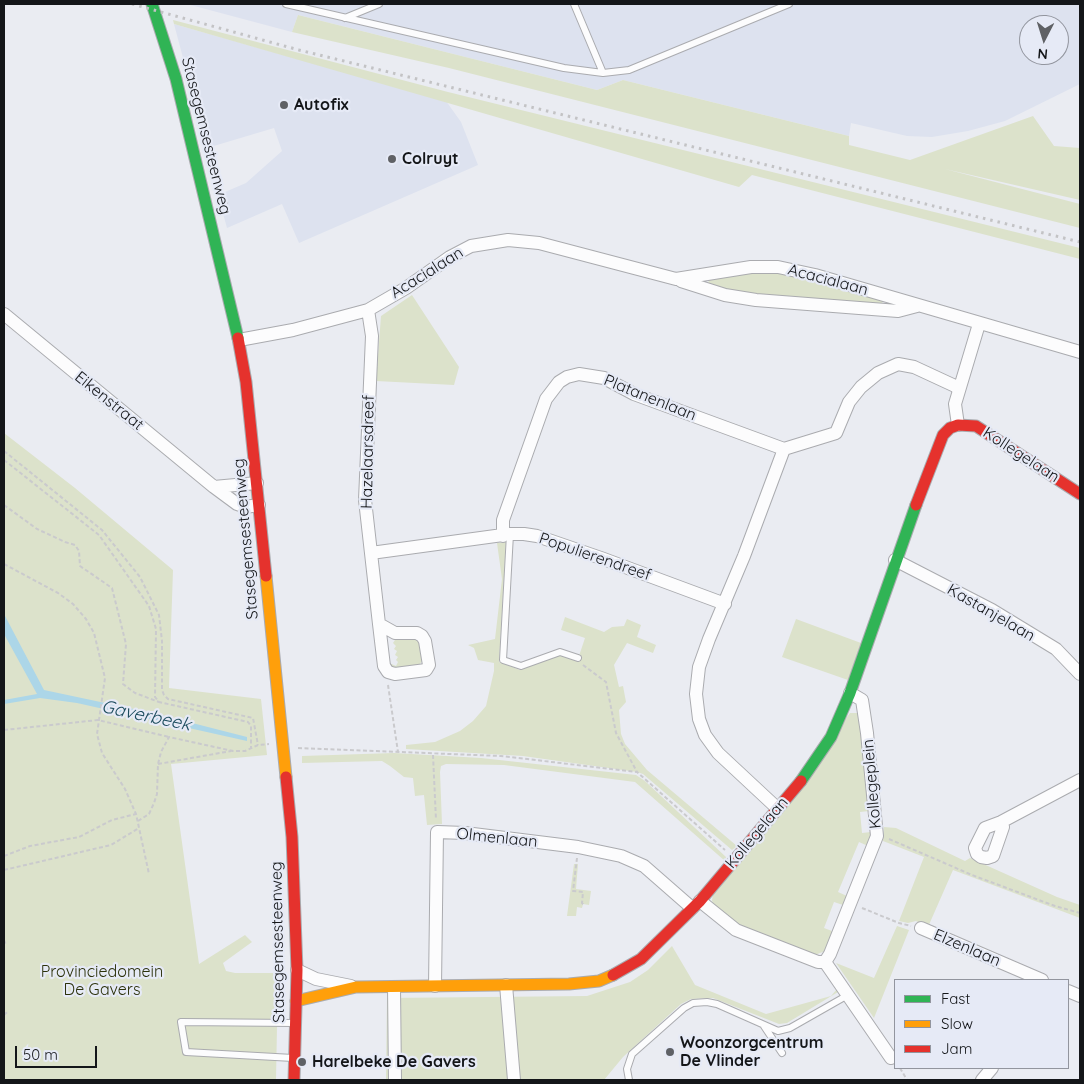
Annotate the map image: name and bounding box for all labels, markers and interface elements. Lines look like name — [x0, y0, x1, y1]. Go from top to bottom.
north arrow — [1019, 15, 1069, 65]
text: N — [1037, 45, 1049, 63]
street label: Stasegemsesteenweg — [177, 55, 235, 217]
place label: Autofix — [294, 95, 348, 115]
marker: Autofix — [278, 99, 290, 111]
place label: Colruyt — [402, 149, 459, 169]
marker: Colruyt — [386, 153, 398, 165]
street label: Acacialaan — [387, 243, 467, 303]
street label: Acacialaan — [786, 260, 870, 300]
street label: Eikenstraat — [71, 367, 147, 435]
street label: Platanenlaan — [601, 371, 699, 425]
street label: Hazelaarsdreef — [357, 395, 379, 509]
street label: Kollegelaan — [979, 423, 1063, 487]
street label: Stasegemsesteenweg — [229, 458, 263, 620]
street label: Populierendreef — [536, 529, 654, 585]
street label: Kastanjelaan — [944, 580, 1038, 646]
water label: Gaverbeek — [99, 696, 193, 736]
street label: Kollegeplein — [859, 738, 885, 830]
street label: Kollegelaan — [722, 793, 792, 873]
street label: Olmenlaan — [456, 824, 538, 852]
street label: Stasegemsesteenweg — [267, 861, 289, 1023]
street label: Elzenlaan — [931, 925, 1003, 971]
park label: Provinciedomein De Gavers — [41, 962, 163, 1000]
legend — [894, 979, 1069, 1069]
text: Fast — [941, 989, 970, 1008]
text: Slow — [941, 1014, 973, 1033]
place label: Woonzorgcentrum De Vlinder — [680, 1033, 823, 1071]
scale bar — [18, 1036, 100, 1068]
text: Jam — [941, 1039, 972, 1058]
text: 50 m — [23, 1045, 58, 1064]
marker: Woonzorgcentrum De Vlinder — [664, 1046, 676, 1058]
place label: Harelbeke De Gavers — [312, 1052, 476, 1072]
marker: Harelbeke De Gavers — [296, 1056, 308, 1068]

